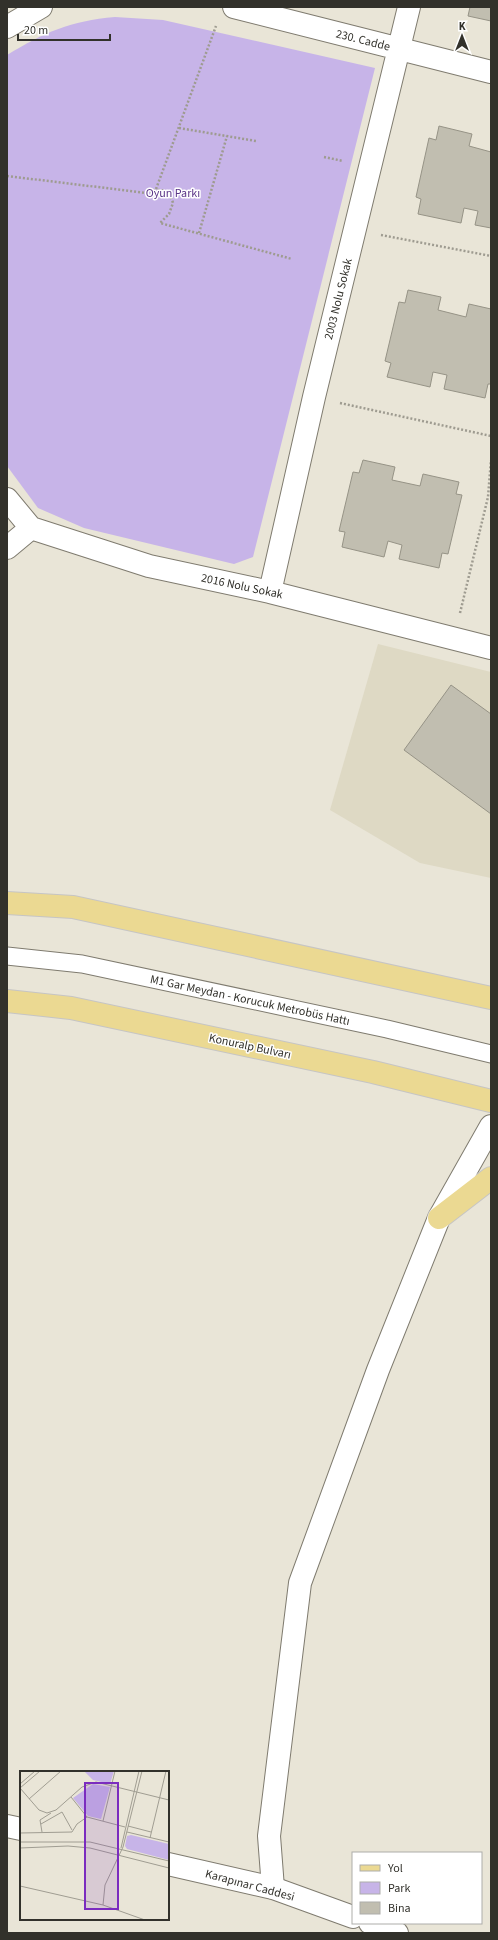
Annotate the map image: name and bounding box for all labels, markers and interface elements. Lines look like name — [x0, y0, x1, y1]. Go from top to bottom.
scale bar — [18, 16, 110, 42]
north arrow — [442, 16, 482, 56]
text: K — [459, 19, 466, 34]
text: 20 m — [24, 22, 48, 39]
street label: 230. Cadde — [334, 26, 392, 55]
park label: Oyun Parkı — [146, 185, 200, 202]
street label: 2003 Nolu Sokak — [320, 257, 357, 342]
street label: 2016 Nolu Sokak — [199, 570, 284, 603]
street label: M1 Gar Meydan - Korucuk Metrobüs Hattı — [148, 971, 351, 1030]
street label: Konuralp Bulvarı — [207, 1029, 293, 1064]
inset map — [20, 1771, 169, 1920]
legend — [352, 1852, 482, 1924]
text: Yol — [387, 1860, 403, 1877]
street label: Karapınar Caddesi — [203, 1865, 296, 1906]
text: Park — [388, 1880, 410, 1897]
text: Bina — [388, 1900, 411, 1917]

